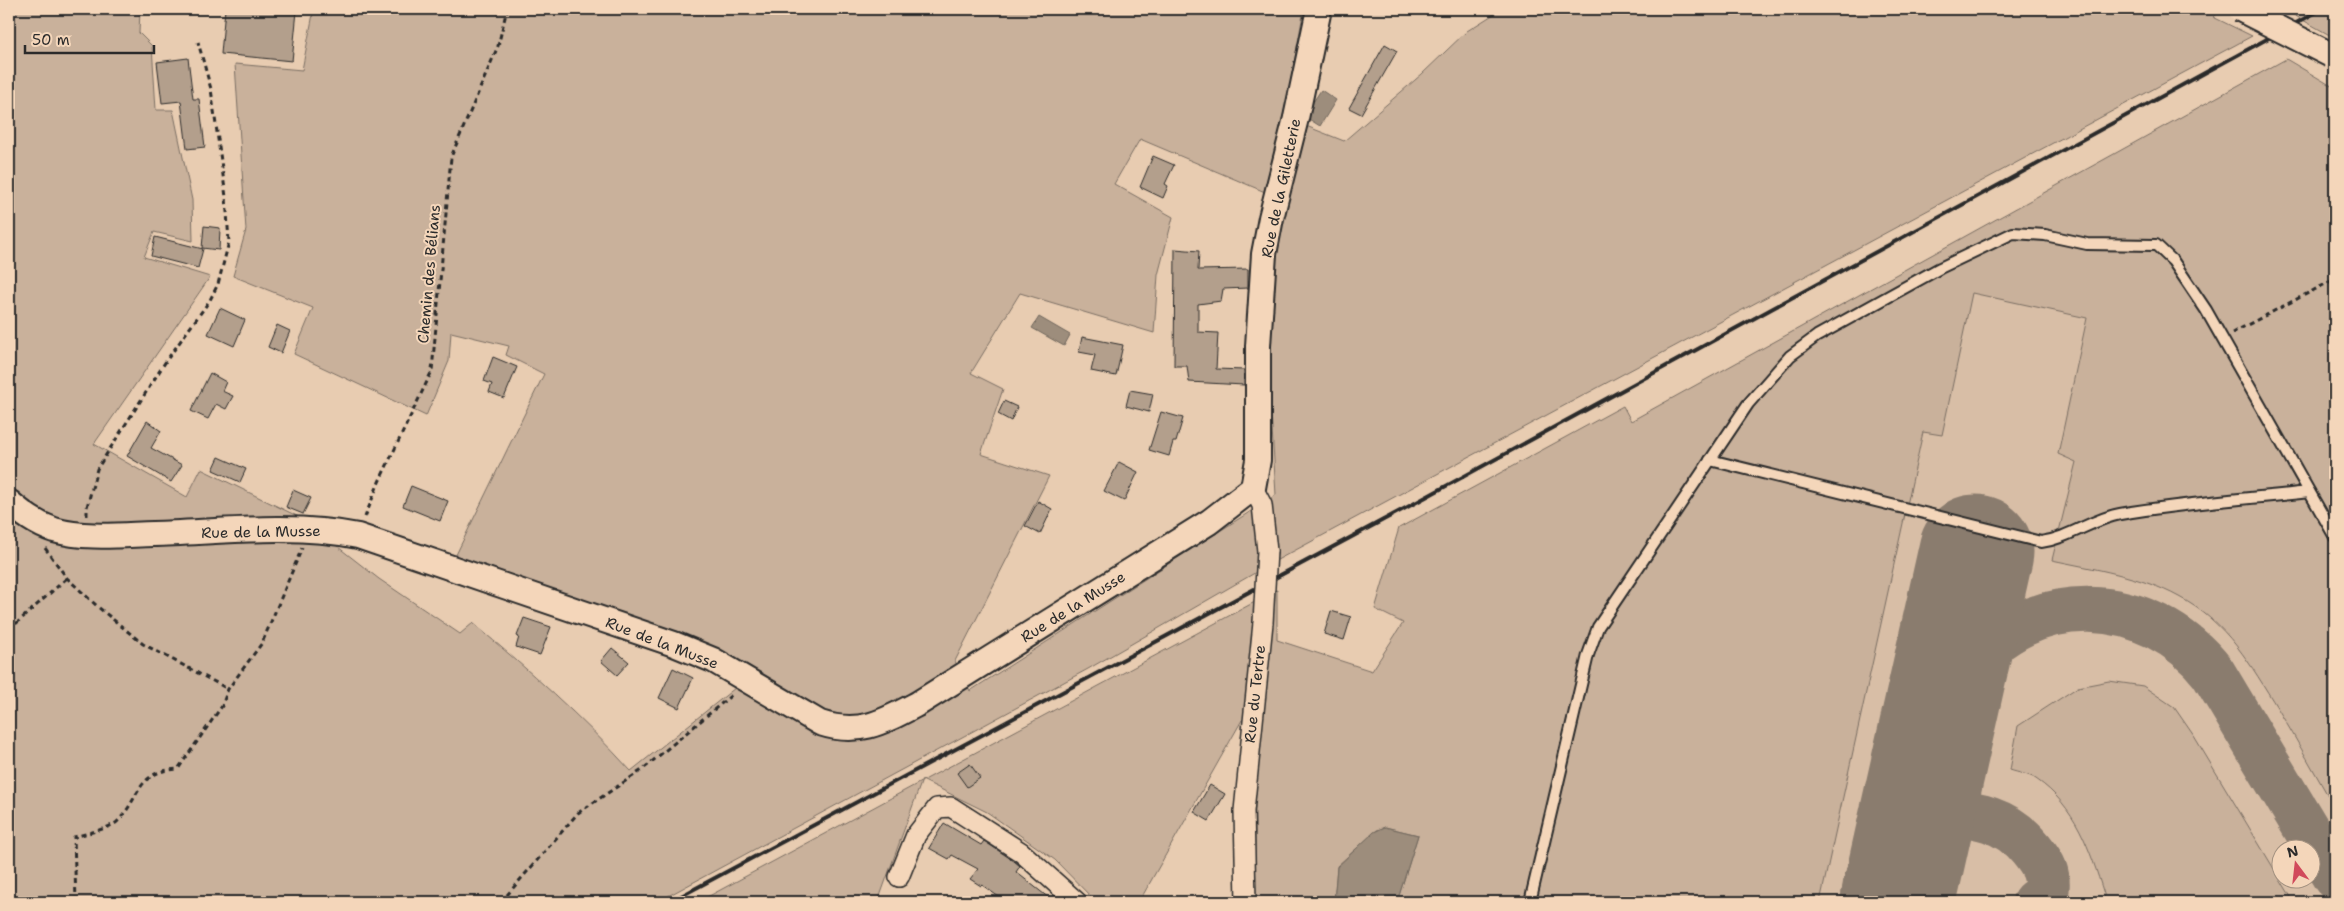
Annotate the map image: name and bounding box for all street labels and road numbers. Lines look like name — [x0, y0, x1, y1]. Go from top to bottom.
street label: Rue de la Giletterie — [1256, 117, 1306, 259]
street label: Chemin des Bélians — [413, 204, 445, 344]
street label: Rue de la Musse — [201, 521, 321, 543]
street label: Rue de la Musse — [1017, 567, 1129, 647]
street label: Rue de la Musse — [603, 612, 721, 674]
street label: Rue du Tertre — [1240, 644, 1270, 744]

